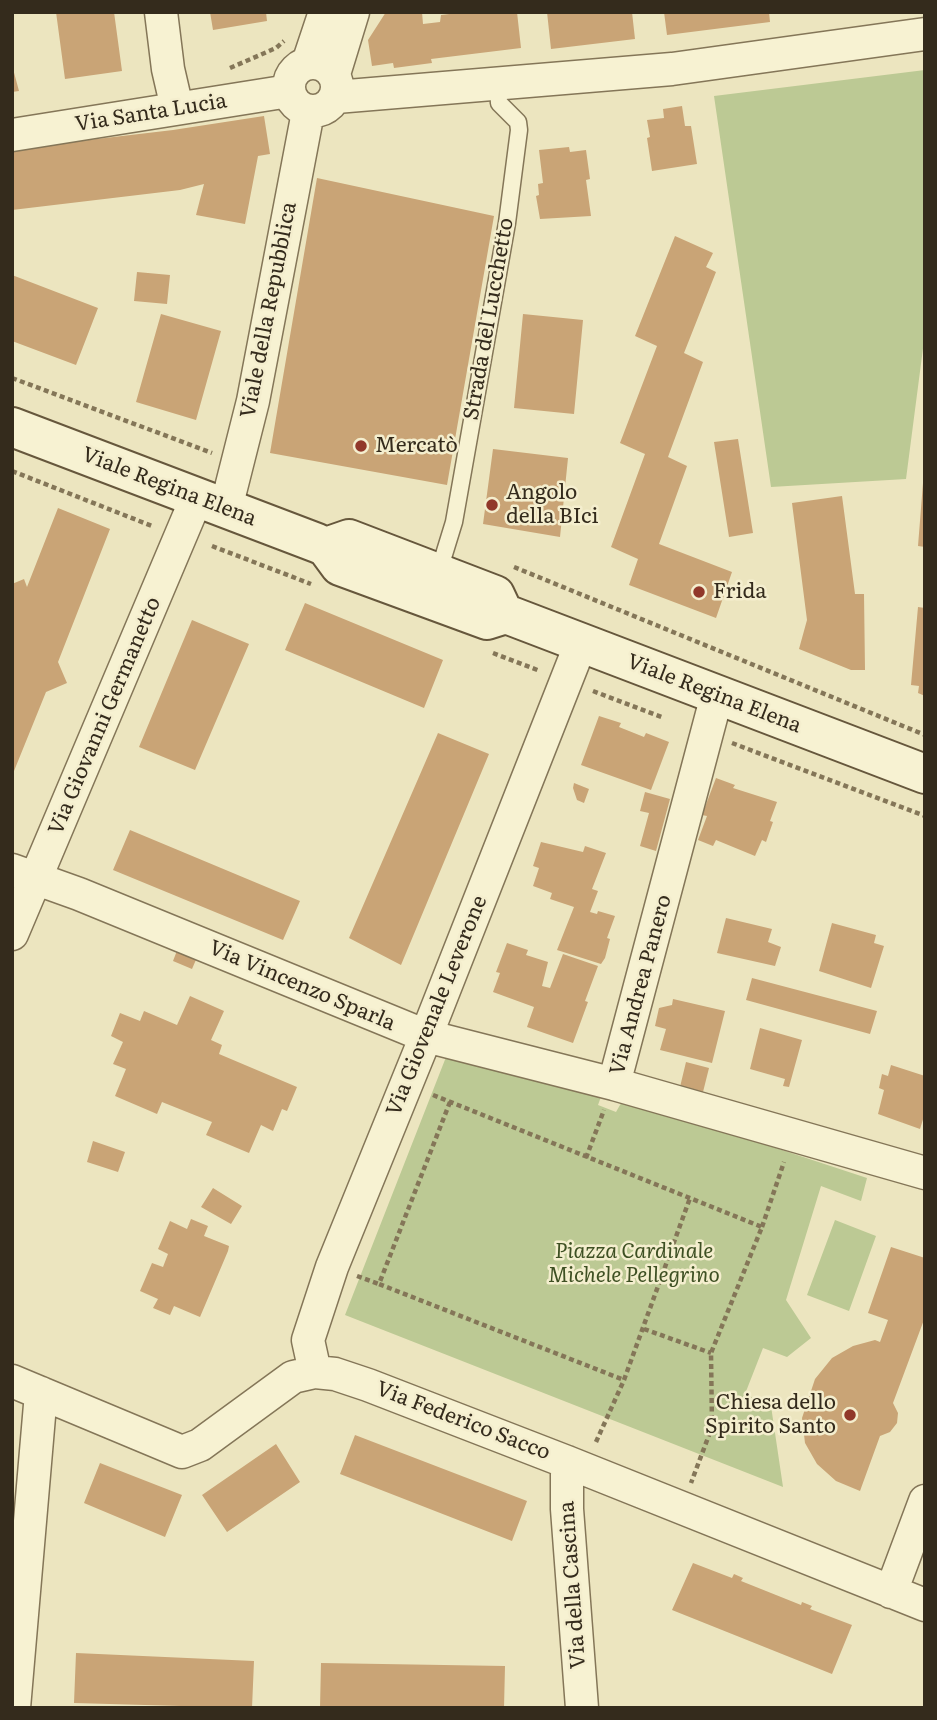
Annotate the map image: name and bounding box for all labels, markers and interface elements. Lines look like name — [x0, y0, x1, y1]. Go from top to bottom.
street label: Via Santa Lucia — [73, 89, 229, 137]
street label: Viale della Repubblica — [236, 200, 302, 420]
street label: Strada del Lucchetto — [459, 216, 519, 422]
place label: Mercatò — [375, 433, 458, 459]
marker: Mercatò — [353, 438, 369, 454]
street label: Viale Regina Elena — [78, 442, 260, 532]
place label: Angolo della BIci — [506, 480, 599, 530]
marker: Angolo della BIci — [484, 497, 500, 513]
place label: Frida — [713, 579, 767, 605]
marker: Frida — [691, 584, 707, 600]
street label: Via Giovanni Germanetto — [43, 593, 167, 839]
street label: Viale Regina Elena — [623, 649, 805, 739]
street label: Via Giovenale Leverone — [381, 892, 493, 1120]
street label: Via Andrea Panero — [605, 892, 677, 1078]
street label: Via Vincenzo Sparla — [205, 935, 399, 1037]
park label: Piazza Cardinale Michele Pellegrino — [548, 1239, 720, 1289]
street label: Via Federico Sacco — [372, 1376, 554, 1466]
place label: Chiesa dello Spirito Santo — [705, 1390, 836, 1440]
marker: Chiesa dello Spirito Santo — [842, 1407, 858, 1423]
street label: Via della Cascina — [555, 1500, 591, 1670]

